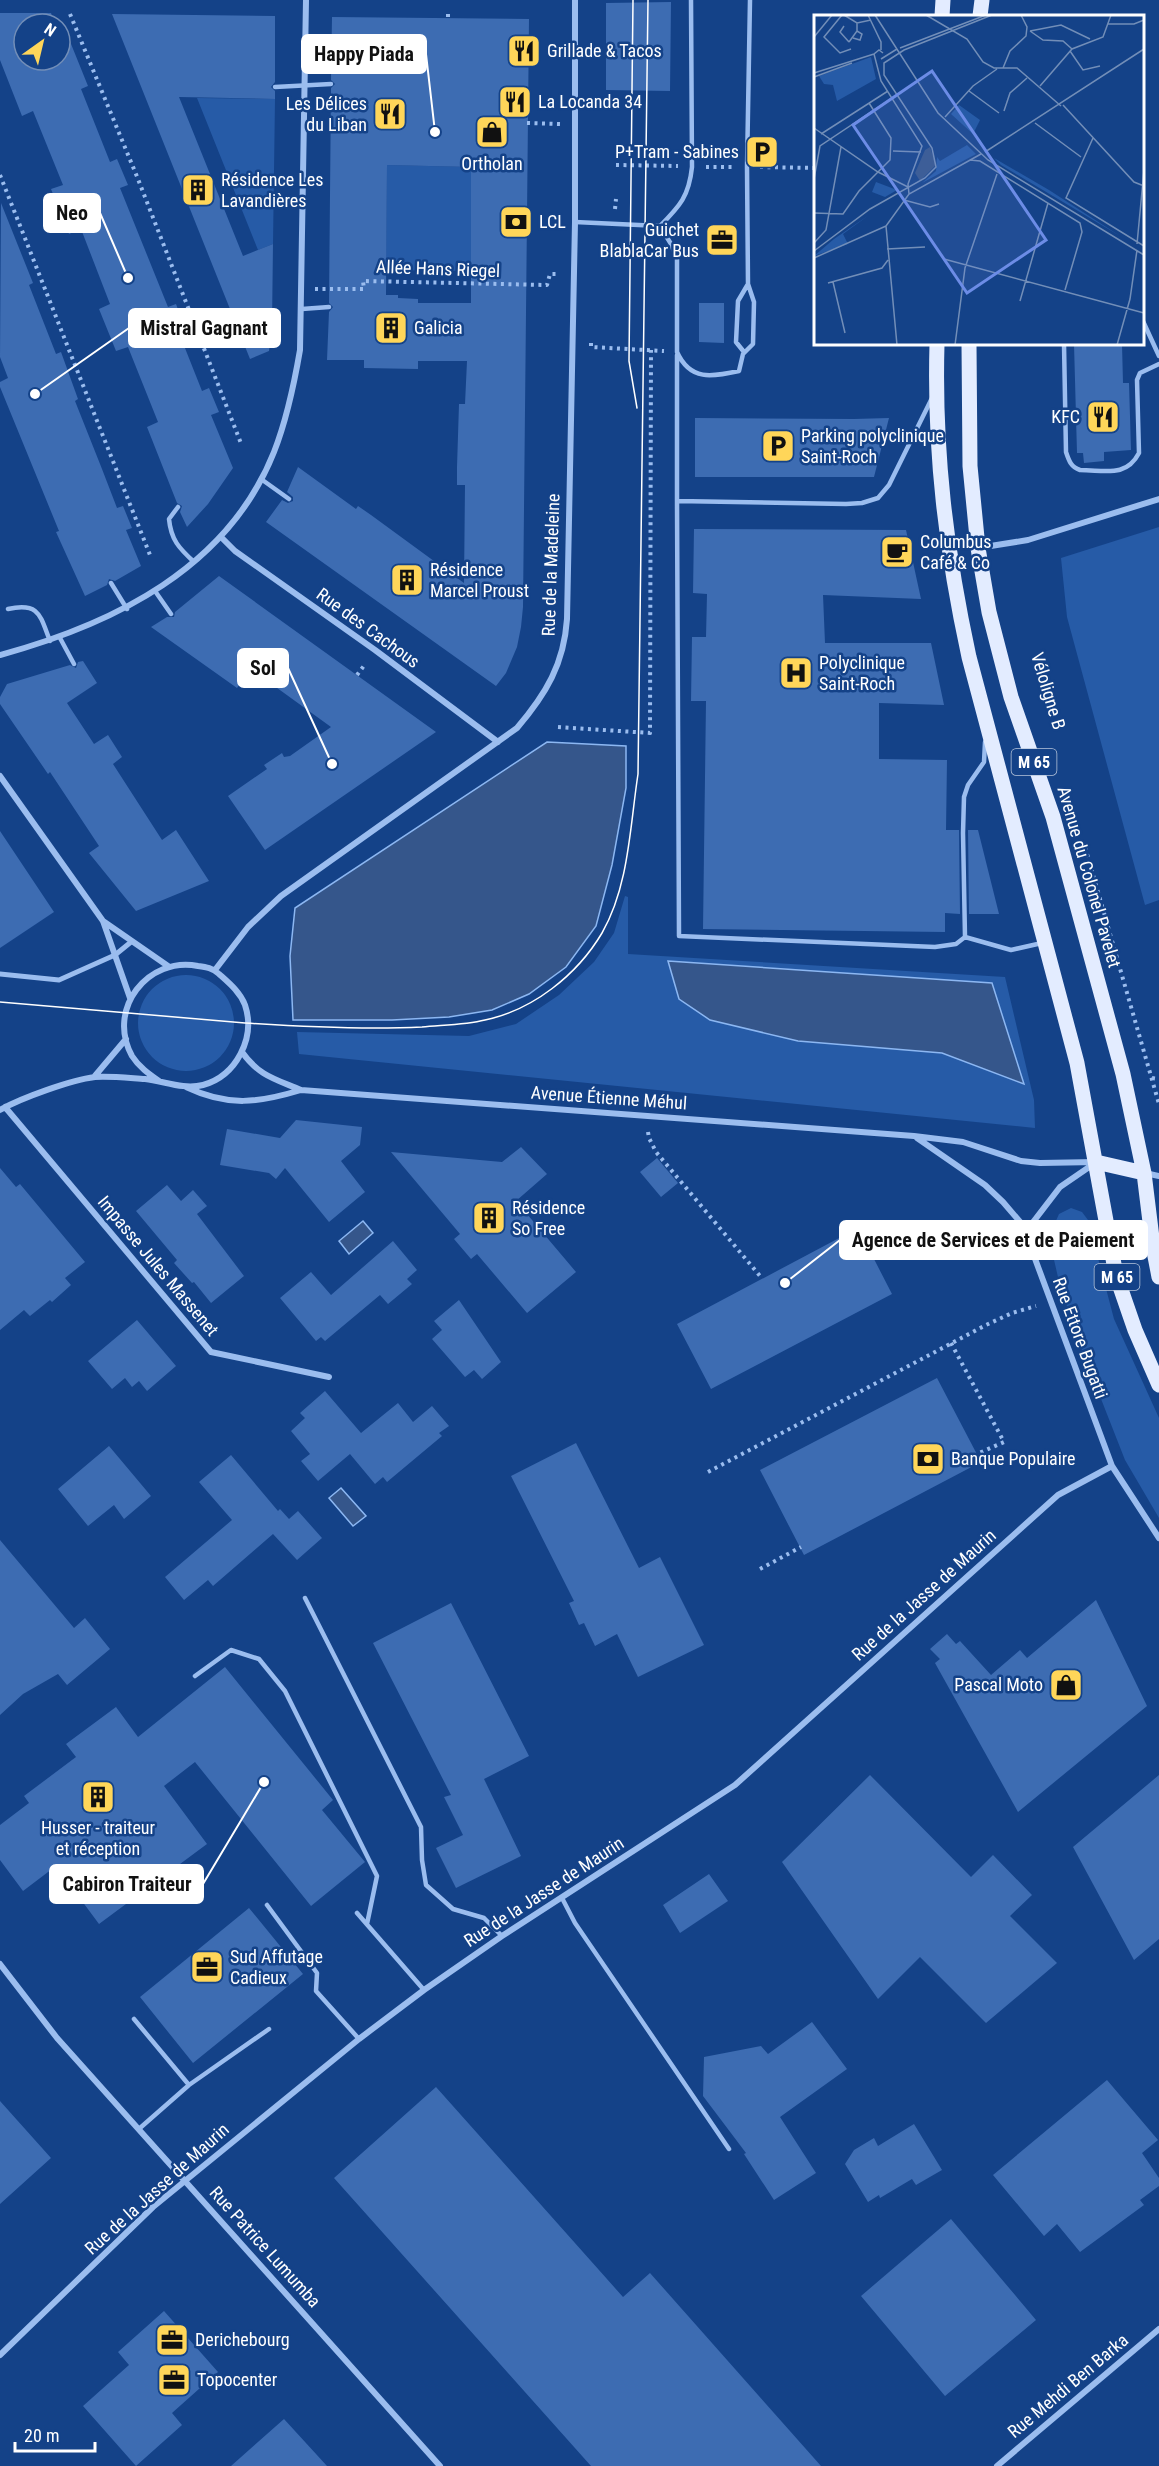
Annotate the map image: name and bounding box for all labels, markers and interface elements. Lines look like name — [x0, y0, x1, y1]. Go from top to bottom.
north arrow — [12, 12, 72, 72]
inset map — [814, 15, 1144, 345]
text: N — [41, 19, 59, 41]
restaurant icon: Grillade & Tacos — [506, 33, 542, 69]
callout: Happy Piada — [302, 35, 426, 73]
place label: Grillade & Tacos — [547, 40, 662, 61]
text: Happy Piada — [314, 42, 414, 66]
restaurant icon: La Locanda 34 — [497, 84, 533, 120]
place label: La Locanda 34 — [538, 91, 642, 112]
place label: Les Délices du Liban — [286, 93, 367, 135]
restaurant icon: Les Délices du Liban — [372, 96, 408, 132]
shop icon: Ortholan — [474, 114, 510, 150]
parking icon: P+Tram - Sabines — [744, 134, 780, 170]
place label: P+Tram - Sabines — [615, 141, 739, 162]
place label: Ortholan — [461, 153, 523, 174]
place label: Résidence Les Lavandières — [221, 169, 324, 211]
building icon: Résidence Les Lavandières — [180, 172, 216, 208]
callout: Neo — [44, 194, 100, 232]
text: Neo — [56, 201, 88, 225]
bank icon: LCL — [498, 204, 534, 240]
place label: LCL — [539, 211, 566, 232]
place label: Guichet BlablaCar Bus — [600, 219, 699, 261]
office icon: Guichet BlablaCar Bus — [704, 222, 740, 258]
street label: Allée Hans Riegel — [376, 256, 500, 281]
callout: Mistral Gagnant — [129, 309, 280, 347]
building icon: Galicia — [373, 310, 409, 346]
text: Mistral Gagnant — [140, 316, 268, 340]
place label: Galicia — [414, 317, 463, 338]
restaurant icon: KFC — [1085, 399, 1121, 435]
place label: KFC — [1051, 406, 1080, 427]
place label: Parking polyclinique Saint-Roch — [801, 425, 944, 467]
parking icon: Parking polyclinique Saint-Roch — [760, 428, 796, 464]
street label: Rue de la Madeleine — [538, 493, 563, 637]
place label: Columbus Café & Co — [920, 531, 991, 573]
cafe icon: Columbus Café & Co — [879, 534, 915, 570]
place label: Résidence Marcel Proust — [430, 559, 529, 601]
building icon: Résidence Marcel Proust — [389, 562, 425, 598]
street label: Rue des Cachous — [313, 583, 424, 672]
callout: Sol — [238, 649, 288, 687]
street label: Véloligne B — [1027, 650, 1070, 732]
place label: Polyclinique Saint-Roch — [819, 652, 905, 694]
hospital icon: Polyclinique Saint-Roch — [778, 655, 814, 691]
text: Sol — [250, 656, 276, 680]
road number: M 65 — [1012, 749, 1056, 775]
street label: Avenue du Colonel Pavelet — [1054, 784, 1125, 970]
street label: Avenue Étienne Méhul — [530, 1082, 688, 1113]
street label: Impasse Jules Massenet — [94, 1191, 223, 1340]
place label: Résidence So Free — [512, 1197, 585, 1239]
building icon: Résidence So Free — [471, 1200, 507, 1236]
callout: Agence de Services et de Paiement — [840, 1221, 1147, 1259]
text: Agence de Services et de Paiement — [852, 1228, 1134, 1252]
road number: M 65 — [1094, 1264, 1140, 1290]
street label: Rue Ettore Bugatti — [1049, 1274, 1112, 1402]
bank icon: Banque Populaire — [910, 1441, 946, 1477]
place label: Banque Populaire — [951, 1448, 1076, 1469]
street label: Rue de la Jasse de Maurin — [847, 1525, 1000, 1665]
shop icon: Pascal Moto — [1048, 1667, 1084, 1703]
place label: Pascal Moto — [954, 1674, 1043, 1695]
building icon: Husser - traiteur et réception — [80, 1779, 116, 1815]
place label: Husser - traiteur et réception — [41, 1817, 156, 1859]
street label: Rue de la Jasse de Maurin — [460, 1832, 628, 1951]
callout: Cabiron Traiteur — [50, 1865, 203, 1903]
text: Cabiron Traiteur — [62, 1872, 192, 1896]
place label: Sud Affutage Cadieux — [230, 1946, 323, 1988]
office icon: Sud Affutage Cadieux — [189, 1949, 225, 1985]
street label: Rue de la Jasse de Maurin — [80, 2119, 233, 2259]
street label: Rue Patrice Lumumba — [206, 2182, 325, 2311]
office icon: Derichebourg — [154, 2322, 190, 2358]
place label: Derichebourg — [195, 2329, 290, 2350]
street label: Rue Mehdi Ben Barka — [1003, 2329, 1132, 2442]
office icon: Topocenter — [156, 2362, 192, 2398]
place label: Topocenter — [197, 2369, 278, 2390]
scale bar — [15, 2415, 94, 2453]
text: 20 m — [24, 2425, 59, 2446]

